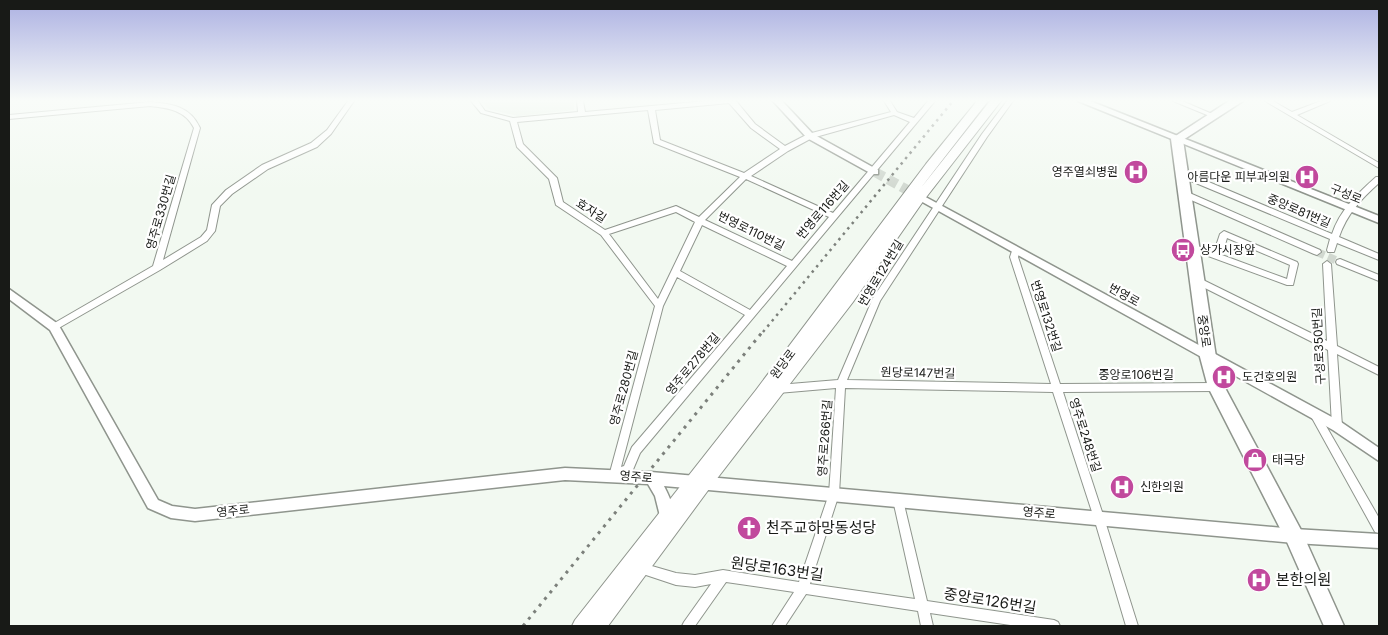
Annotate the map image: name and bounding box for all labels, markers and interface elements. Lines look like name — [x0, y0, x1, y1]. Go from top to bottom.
hospital icon: 영주열쇠병원 — [1123, 159, 1149, 185]
place label: 영주열쇠병원 — [1052, 164, 1118, 179]
hospital icon: 아름다운 피부과의원 — [1294, 164, 1320, 190]
place label: 아름다운 피부과의원 — [1187, 169, 1290, 184]
street label: 영주로330번길 — [143, 172, 178, 251]
street label: 번영로116번길 — [793, 177, 852, 242]
street label: 구성로 — [1328, 180, 1364, 207]
street label: 중앙로81번길 — [1265, 190, 1333, 231]
street label: 효자길 — [573, 195, 609, 226]
street label: 번영로110번길 — [715, 208, 787, 253]
street label: 번영로124번길 — [855, 237, 906, 309]
bus stop icon: 상가시장앞 — [1170, 237, 1196, 263]
place label: 상가시장앞 — [1200, 242, 1255, 257]
street label: 번영로132번길 — [1028, 278, 1065, 354]
street label: 번영로 — [1106, 280, 1142, 309]
street label: 구성로350번길 — [1309, 307, 1328, 385]
street label: 중앙로 — [1195, 313, 1214, 348]
street label: 영주로278번길 — [662, 330, 723, 398]
street label: 원당로 — [767, 346, 799, 381]
street label: 영주로280번길 — [606, 348, 641, 427]
street label: 원당로147번길 — [881, 364, 955, 381]
hospital icon: 도건호의원 — [1211, 364, 1237, 390]
street label: 중앙로106번길 — [1098, 367, 1174, 382]
place label: 도건호의원 — [1242, 369, 1297, 384]
street label: 영주로248번길 — [1066, 396, 1105, 474]
street label: 영주로266번길 — [814, 399, 835, 477]
shop icon: 태극당 — [1242, 447, 1268, 473]
place label: 태극당 — [1272, 452, 1305, 467]
street label: 영주로 — [619, 468, 653, 485]
hospital icon: 신한의원 — [1109, 474, 1135, 500]
place label: 신한의원 — [1140, 479, 1184, 494]
street label: 영주로 — [216, 501, 250, 520]
street label: 영주로 — [1022, 504, 1056, 521]
church icon: 천주교하망동성당 — [736, 515, 762, 541]
place label: 천주교하망동성당 — [766, 518, 877, 537]
street label: 원당로163번길 — [729, 553, 825, 584]
hospital icon: 본한의원 — [1246, 567, 1272, 593]
place label: 본한의원 — [1276, 570, 1331, 589]
street label: 중앙로126번길 — [942, 584, 1038, 617]

